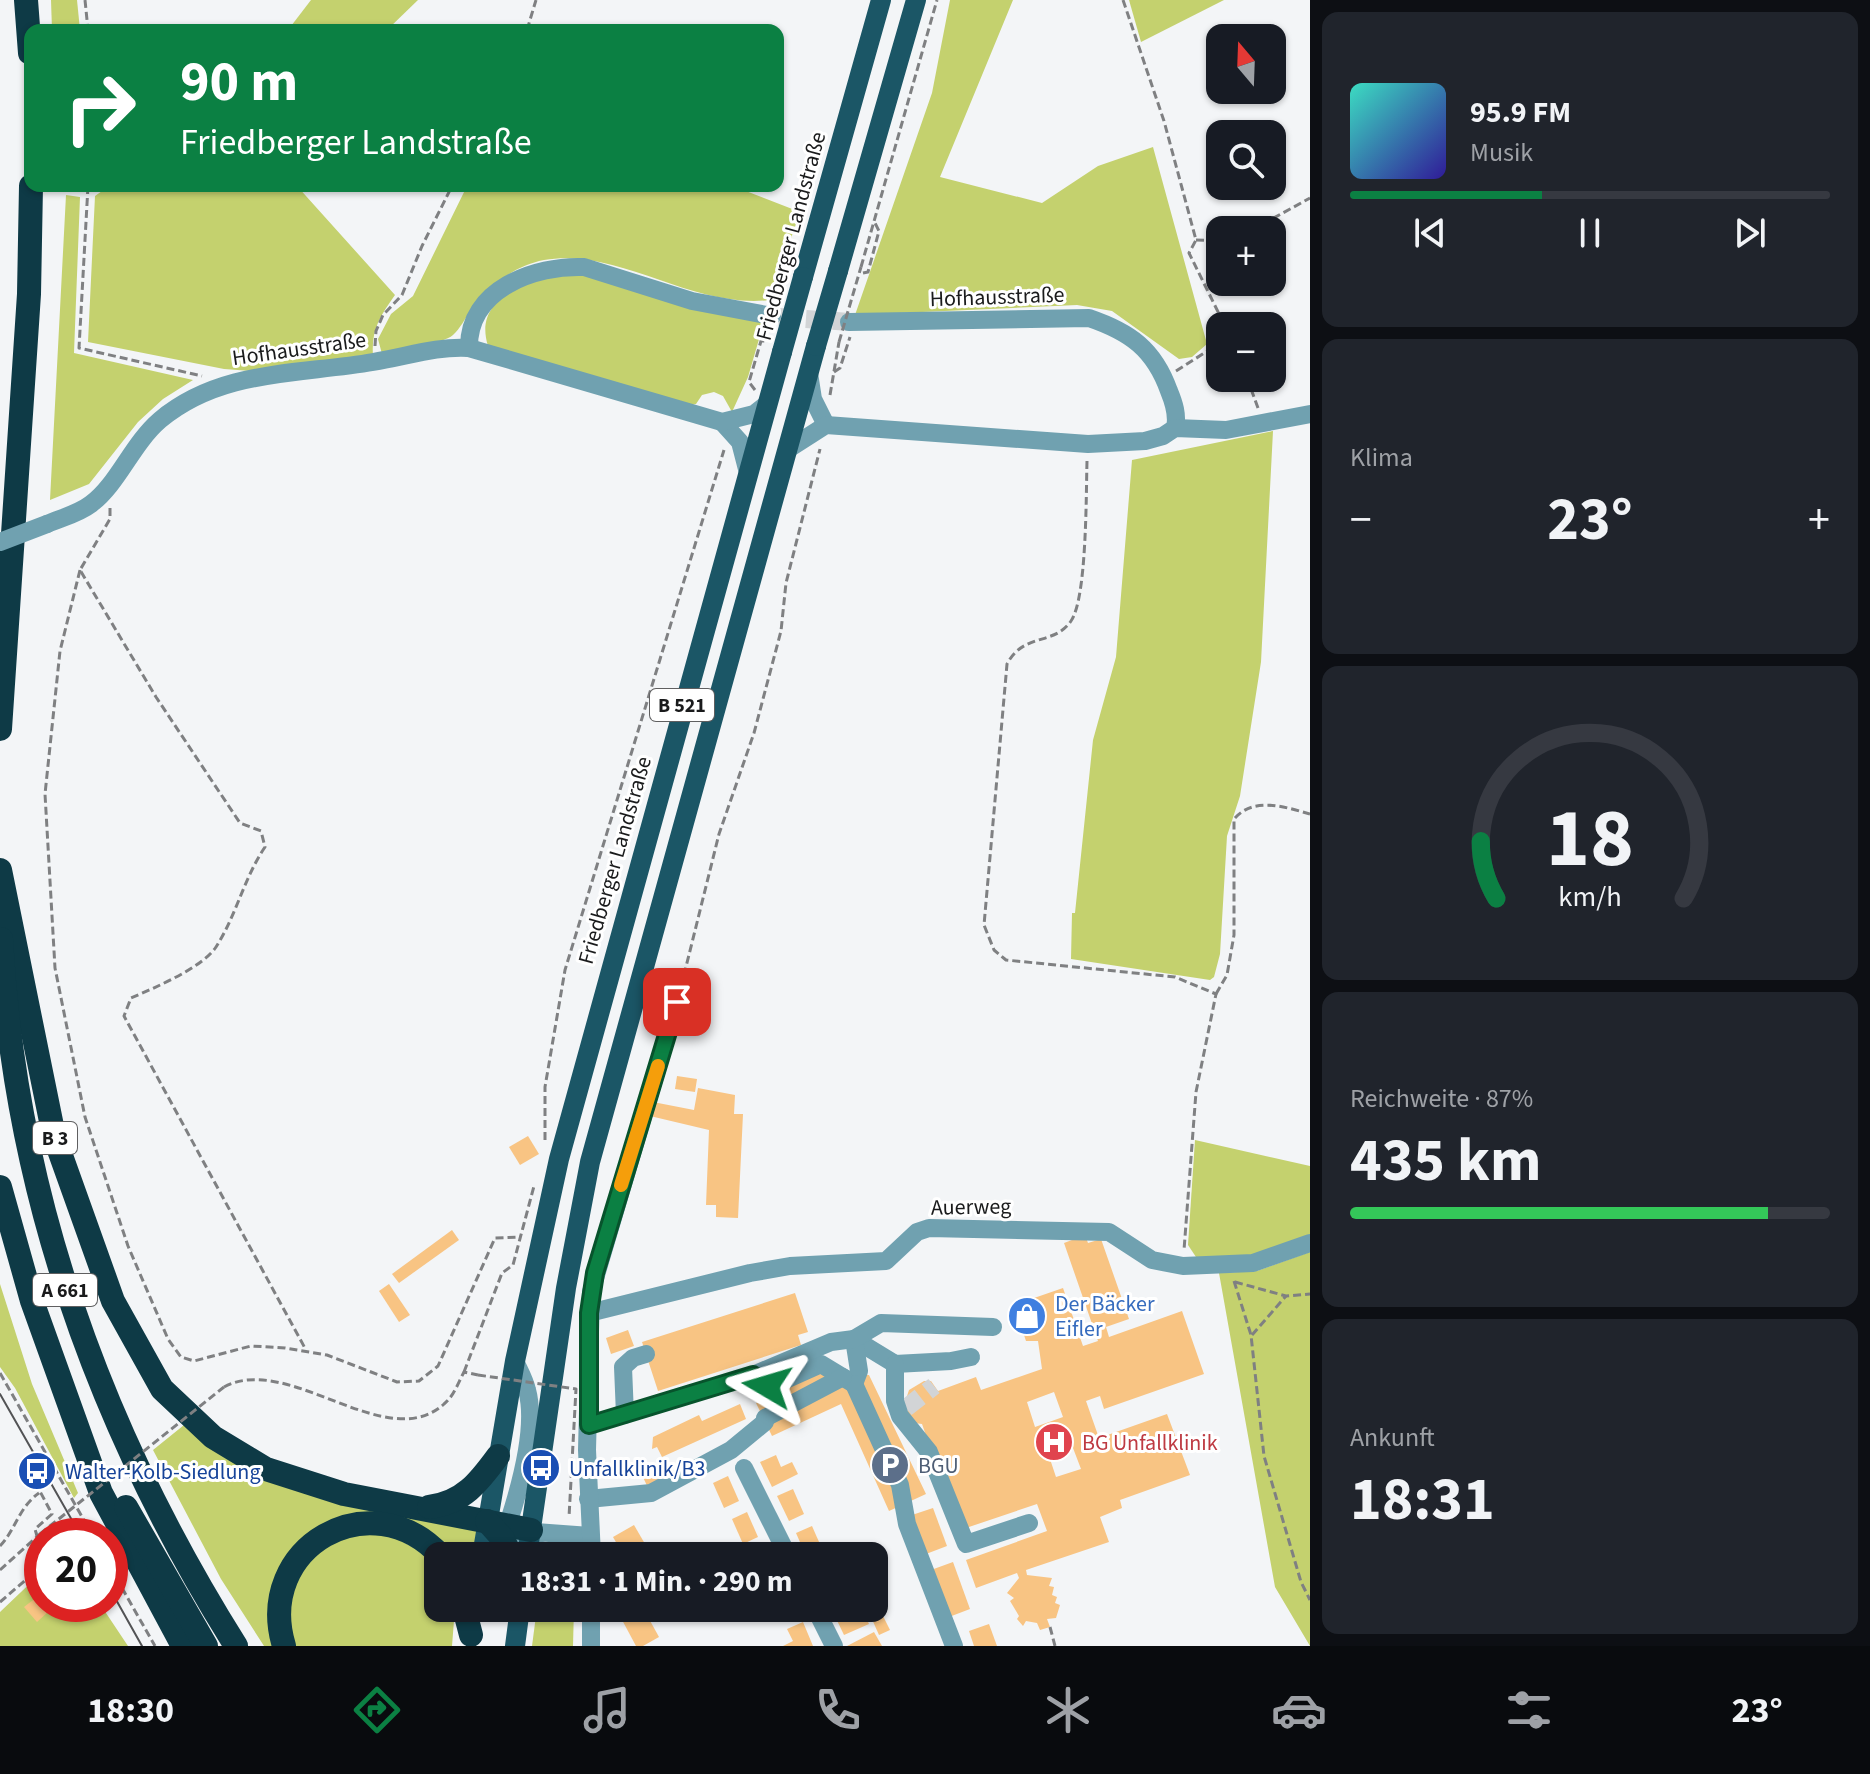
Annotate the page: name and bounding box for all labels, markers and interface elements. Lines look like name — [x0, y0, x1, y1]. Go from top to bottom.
north arrow — [1206, 24, 1286, 104]
map controls — [1206, 24, 1286, 392]
text: 90 m — [180, 43, 298, 122]
icon: right — [48, 56, 152, 160]
text: 95.9 FM — [1470, 91, 1571, 134]
text: Friedberger Landstraße — [180, 117, 532, 168]
button: search — [1206, 120, 1286, 200]
street label: Friedberger Landstraße — [748, 128, 834, 344]
text: Musik — [1470, 134, 1533, 171]
icon: previous — [1408, 211, 1452, 255]
icon: pause — [1568, 211, 1612, 255]
icon: next — [1728, 211, 1772, 255]
button: + — [1206, 216, 1286, 296]
street label: Hofhausstraße — [929, 279, 1065, 315]
button: − — [1206, 312, 1286, 392]
street label: Hofhausstraße — [230, 324, 368, 374]
text: Klima — [1350, 439, 1413, 476]
text: 23° — [1547, 478, 1633, 563]
text: − — [1350, 489, 1372, 552]
text: + — [1808, 489, 1830, 552]
road number: B 521 — [650, 689, 714, 721]
street label: Friedberger Landstraße — [570, 753, 660, 968]
text: 18 — [1546, 780, 1634, 898]
text: km/h — [1558, 877, 1622, 917]
pin — [643, 968, 711, 1036]
icon: arrive — [655, 980, 699, 1024]
text: Reichweite · 87% — [1350, 1080, 1533, 1117]
text: 435 km — [1350, 1119, 1541, 1204]
road number: B 3 — [33, 1122, 77, 1154]
street label: Auerweg — [931, 1190, 1011, 1224]
road number: A 661 — [33, 1274, 97, 1306]
place label: Der Bäcker Eifler — [1055, 1288, 1155, 1345]
shop icon: Der Bäcker Eifler — [1006, 1295, 1048, 1337]
position arrow — [725, 1344, 809, 1428]
text: Ankunft — [1350, 1419, 1435, 1456]
hospital icon: BG Unfallklinik — [1033, 1421, 1075, 1463]
place label: BG Unfallklinik — [1082, 1427, 1218, 1459]
parking icon: BGU — [869, 1444, 911, 1486]
bus stop icon: Unfallklinik/B3 — [520, 1447, 562, 1489]
bus stop icon: Walter-Kolb-Siedlung — [16, 1450, 58, 1492]
place label: BGU — [918, 1450, 959, 1482]
place label: Unfallklinik/B3 — [569, 1453, 705, 1485]
place label: Walter-Kolb-Siedlung — [65, 1456, 261, 1488]
text: 18:31 — [1350, 1458, 1495, 1543]
speed limit sign: 20 — [24, 1518, 128, 1622]
text: 18:31 · 1 Min. · 290 m — [520, 1560, 792, 1603]
icon: directions — [349, 1682, 405, 1738]
icon: music — [579, 1682, 635, 1738]
icon: phone — [810, 1682, 866, 1738]
icon: climate — [1040, 1682, 1096, 1738]
icon: car — [1271, 1682, 1327, 1738]
icon: filters — [1501, 1682, 1557, 1738]
text: 18:30 — [87, 1685, 174, 1736]
text: 23° — [1732, 1685, 1783, 1736]

